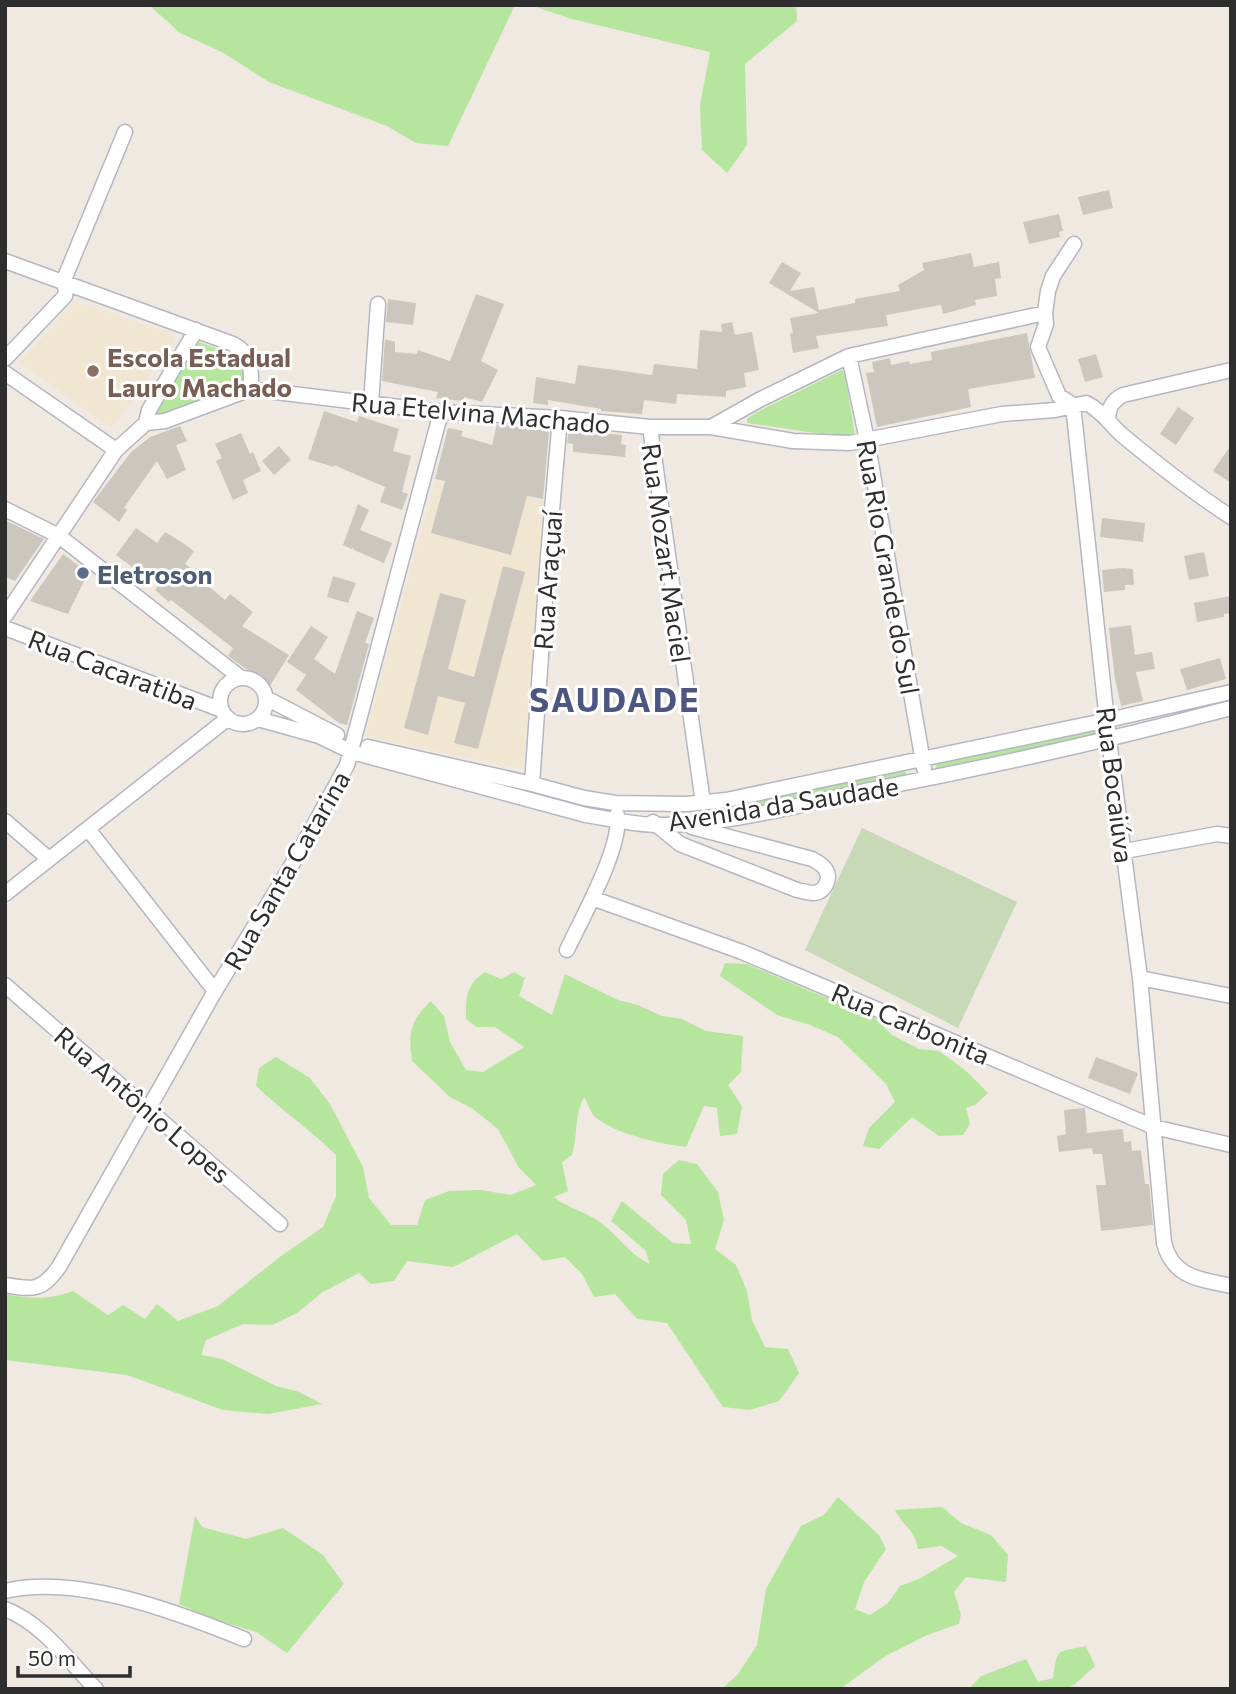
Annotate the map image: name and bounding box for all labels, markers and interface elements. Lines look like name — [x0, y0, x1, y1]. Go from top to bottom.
place label: Escola Estadual Lauro Machado — [107, 341, 292, 402]
marker: Escola Estadual Lauro Machado — [85, 363, 101, 379]
street label: Rua Etelvina Machado — [350, 385, 612, 439]
street label: Rua Rio Grande do Sul — [851, 437, 927, 697]
street label: Rua Mozart Maciel — [636, 441, 698, 665]
street label: Rua Araçuaí — [527, 508, 567, 651]
place label: Eletroson — [97, 558, 213, 589]
marker: Eletroson — [75, 565, 91, 581]
street label: Rua Cacaratiba — [24, 623, 202, 715]
district label: SAUDADE — [529, 678, 701, 719]
street label: Rua Bocaiúva — [1091, 705, 1141, 865]
street label: Rua Santa Catarina — [216, 765, 356, 975]
street label: Avenida da Saudade — [666, 769, 900, 837]
street label: Rua Carbonita — [827, 976, 995, 1070]
street label: Rua Antônio Lopes — [49, 1019, 237, 1189]
scale bar — [18, 1634, 130, 1678]
text: 50 m — [28, 1645, 76, 1670]

